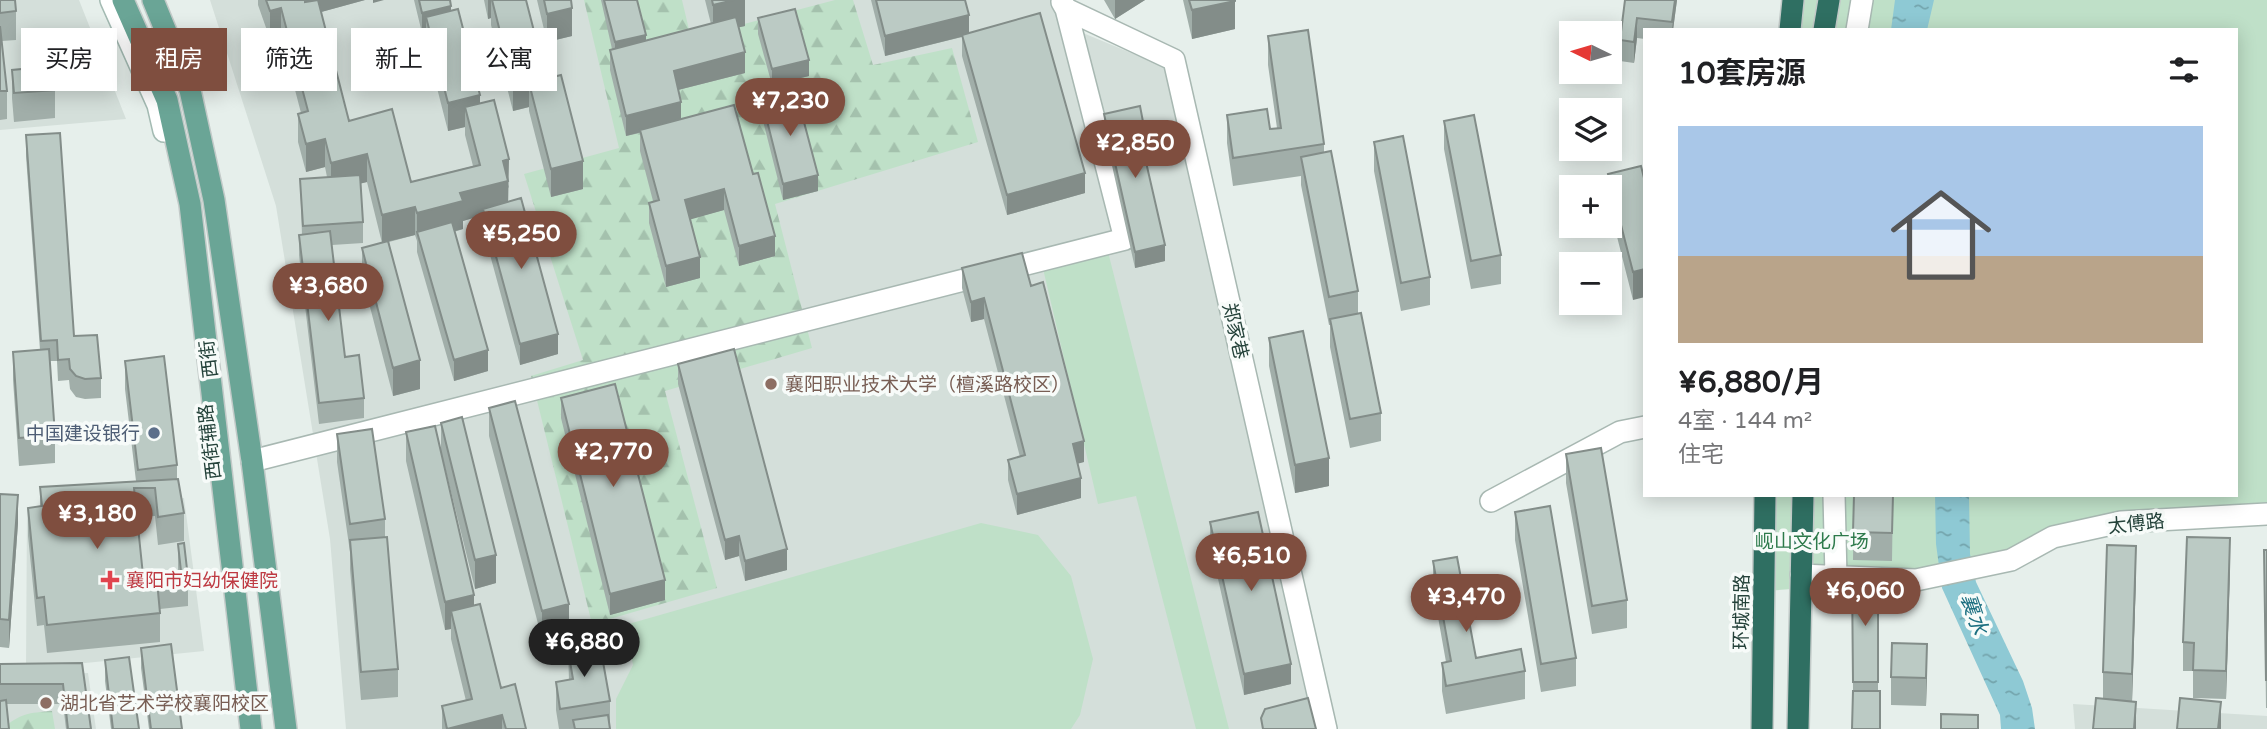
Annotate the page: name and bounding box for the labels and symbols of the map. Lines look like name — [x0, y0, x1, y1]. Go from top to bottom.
north arrow — [1559, 21, 1622, 84]
pin: ¥7,230 — [733, 78, 847, 138]
pin: ¥2,850 — [1078, 120, 1192, 180]
pin: ¥5,250 — [464, 212, 578, 271]
pin: ¥3,680 — [271, 264, 385, 323]
street label: 郑家巷 — [1218, 301, 1252, 361]
street label: 西街 — [196, 339, 222, 379]
place label: 襄阳职业技术大学（檀溪路校区） — [785, 374, 1070, 396]
marker: 襄阳职业技术大学（檀溪路校区） — [763, 376, 779, 392]
street label: 西街辅路 — [194, 403, 226, 481]
place label: 中国建设银行 — [26, 423, 140, 445]
marker: 中国建设银行 — [146, 425, 162, 441]
pin: ¥2,770 — [556, 430, 670, 489]
pin: ¥3,180 — [40, 491, 154, 551]
street label: 太傅路 — [2107, 510, 2166, 538]
park label: 岘山文化广场 — [1755, 531, 1869, 553]
pin: ¥6,510 — [1194, 534, 1308, 593]
pin: ¥6,060 — [1808, 568, 1922, 628]
marker: 襄阳市妇幼保健院 — [100, 570, 120, 590]
place label: 襄阳市妇幼保健院 — [126, 570, 278, 592]
pin: ¥3,470 — [1409, 574, 1523, 634]
street label: 环城南路 — [1730, 574, 1754, 650]
water label: 襄水 — [1955, 590, 1993, 639]
pin: ¥6,880 — [527, 620, 641, 679]
place label: 湖北省艺术学校襄阳校区 — [60, 693, 269, 715]
marker: 湖北省艺术学校襄阳校区 — [38, 695, 54, 711]

